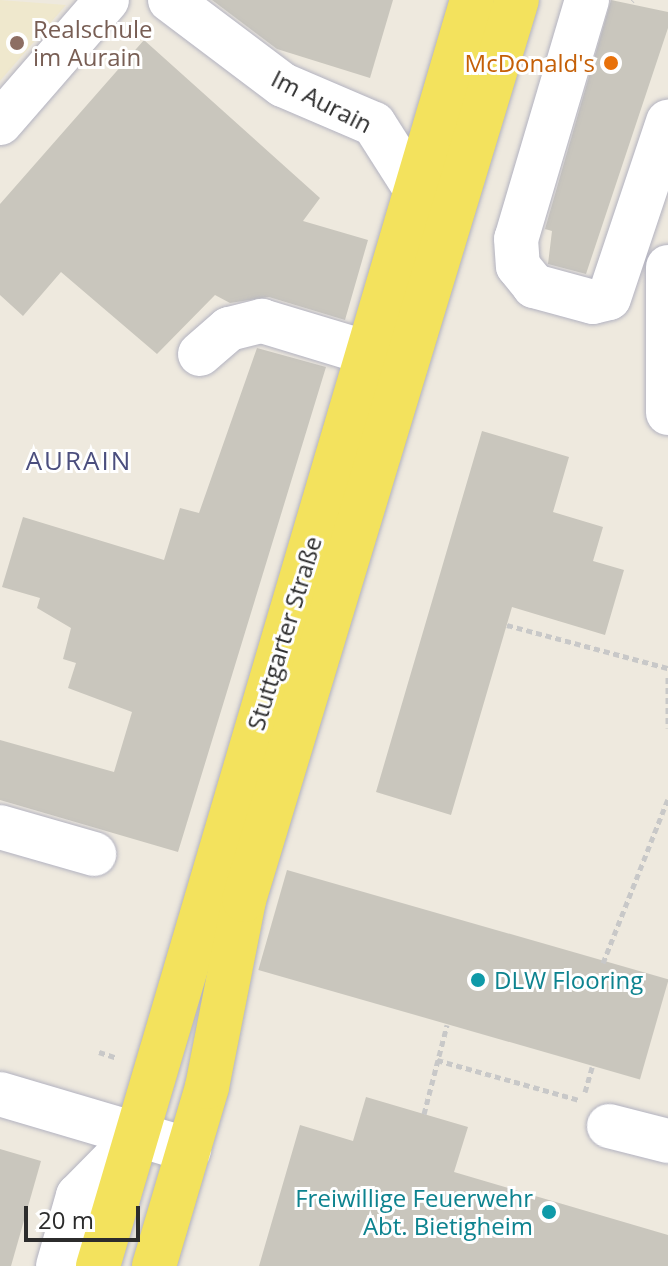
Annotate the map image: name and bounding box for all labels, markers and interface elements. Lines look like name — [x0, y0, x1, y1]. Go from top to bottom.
place label: Realschule im Aurain — [33, 15, 153, 71]
marker: Realschule im Aurain — [8, 34, 26, 52]
place label: McDonald's — [465, 49, 595, 77]
marker: McDonald's — [602, 54, 620, 72]
street label: Im Aurain — [267, 63, 377, 139]
district label: AURAIN — [26, 445, 132, 477]
street label: Stuttgarter Straße — [241, 533, 327, 733]
place label: DLW Flooring — [494, 966, 643, 994]
marker: DLW Flooring — [469, 971, 487, 989]
place label: Freiwillige Feuerwehr Abt. Bietigheim — [295, 1184, 533, 1240]
scale bar — [28, 1190, 144, 1240]
text: 20 m — [38, 1203, 94, 1236]
marker: Freiwillige Feuerwehr Abt. Bietigheim — [540, 1203, 558, 1221]

